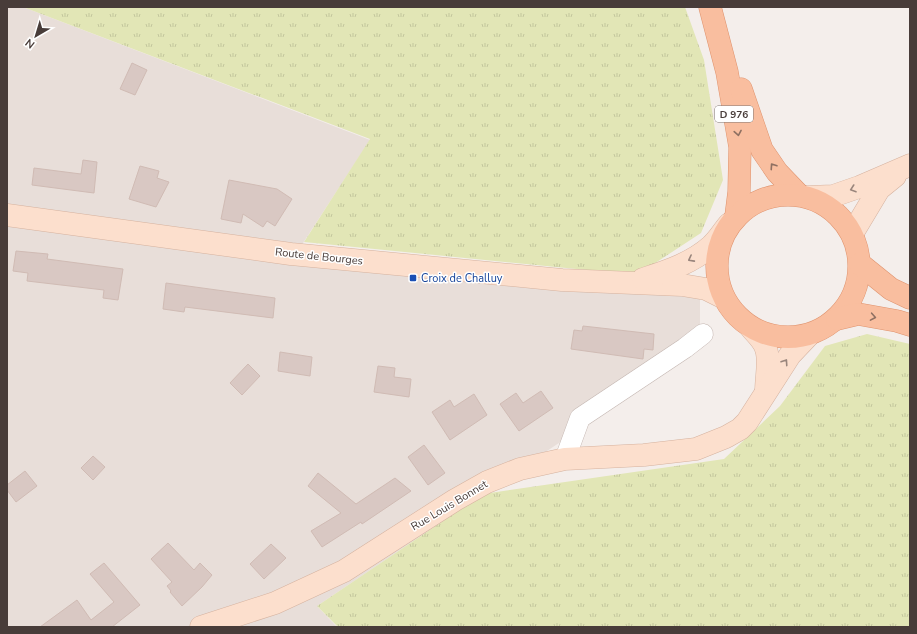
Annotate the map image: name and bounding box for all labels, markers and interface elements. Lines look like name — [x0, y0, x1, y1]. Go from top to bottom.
north arrow — [16, 16, 56, 56]
text: N — [22, 35, 38, 52]
road number: D 976 — [715, 106, 753, 122]
one-way arrow — [733, 130, 742, 136]
one-way arrow — [770, 163, 778, 170]
one-way arrow — [850, 184, 857, 192]
street label: Route de Bourges — [274, 244, 364, 269]
one-way arrow — [688, 255, 695, 262]
place label: Croix de Challuy — [421, 271, 503, 286]
marker: Croix de Challuy — [408, 273, 418, 283]
one-way arrow — [870, 312, 877, 321]
one-way arrow — [780, 360, 787, 367]
street label: Rue Louis Bonnet — [408, 477, 490, 534]

